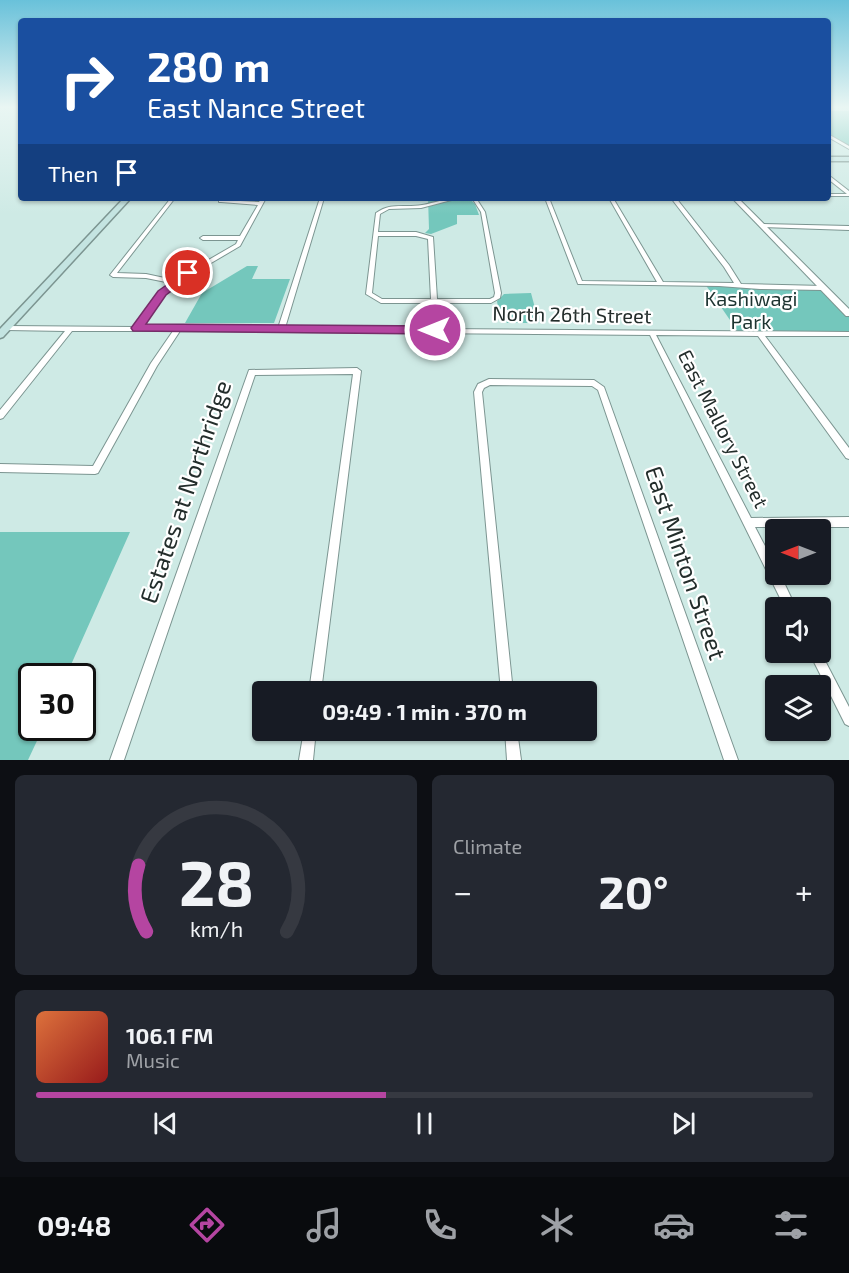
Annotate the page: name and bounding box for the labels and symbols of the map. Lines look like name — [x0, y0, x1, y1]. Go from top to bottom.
pin — [162, 247, 213, 298]
park label: Kashiwagi Park — [704, 286, 798, 333]
position arrow — [403, 298, 467, 362]
street label: North 26th Street — [492, 301, 652, 327]
street label: East Mallory Street — [674, 345, 774, 512]
street label: Estates at Northridge — [133, 376, 236, 607]
street label: East Minton Street — [640, 462, 733, 663]
north arrow — [765, 519, 831, 585]
speed limit sign: 30 — [18, 663, 96, 741]

